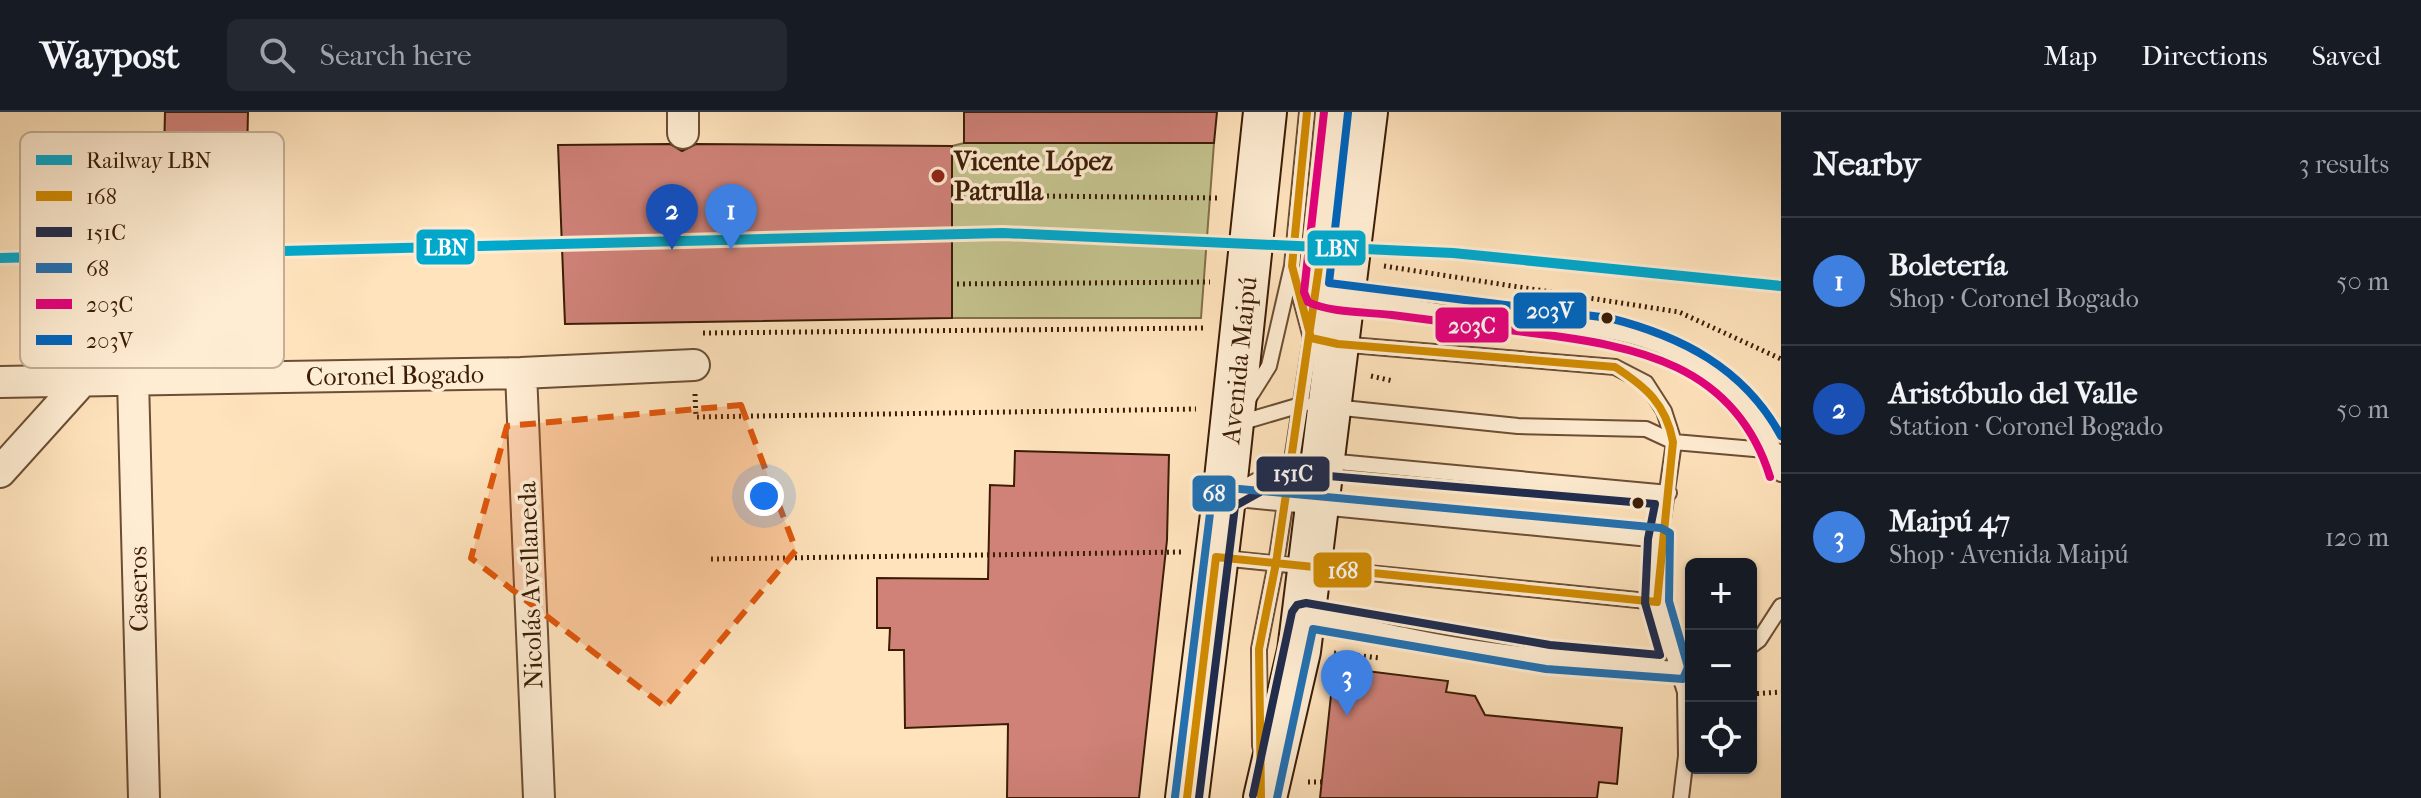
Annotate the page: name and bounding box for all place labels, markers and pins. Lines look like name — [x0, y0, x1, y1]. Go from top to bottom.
place label: Vicente López Patrulla — [953, 146, 1113, 207]
marker: Vicente López Patrulla — [929, 167, 947, 185]
pin: 2 — [646, 184, 698, 250]
pin: 1 — [705, 184, 757, 250]
unlabelled marker — [1599, 310, 1615, 326]
unlabelled marker — [1630, 495, 1646, 511]
pin: 3 — [1321, 650, 1373, 716]

